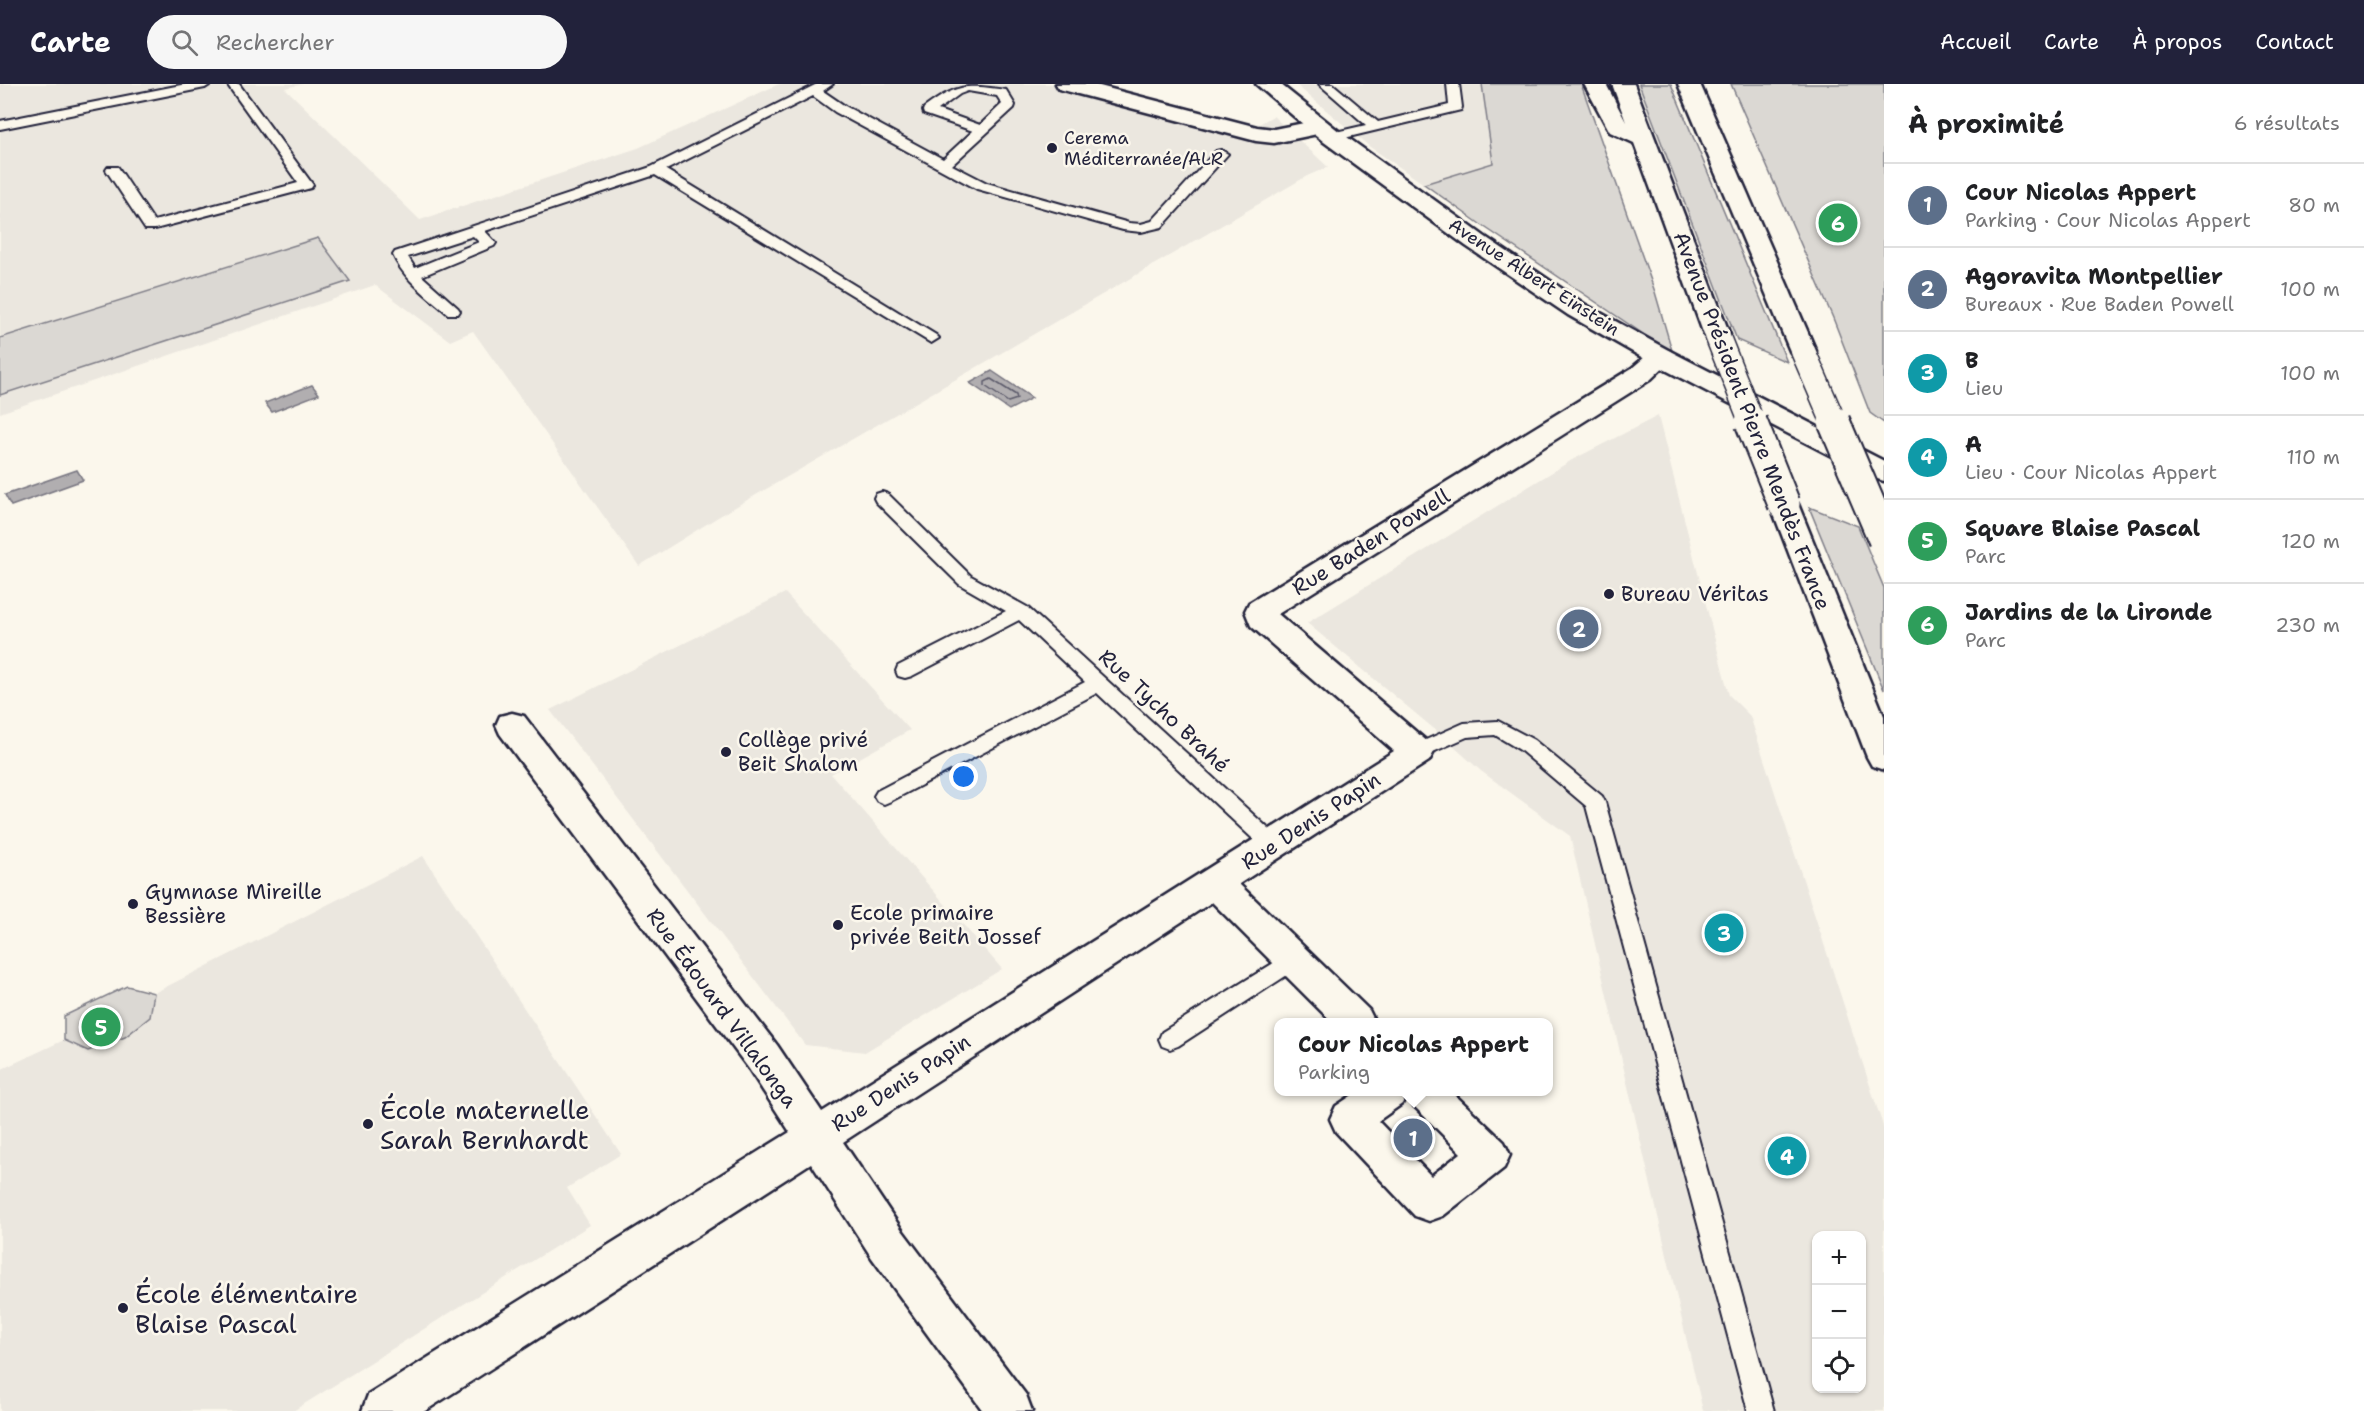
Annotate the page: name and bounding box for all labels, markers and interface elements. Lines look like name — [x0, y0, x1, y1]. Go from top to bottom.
search box — [147, 15, 567, 69]
text: Carte — [30, 23, 111, 61]
icon: search — [168, 26, 201, 59]
text: Rechercher — [216, 28, 335, 57]
text: Accueil — [1940, 28, 2011, 56]
text: Carte — [2044, 28, 2099, 56]
text: À propos — [2132, 28, 2222, 56]
text: Contact — [2255, 28, 2334, 56]
text: À proximité — [1908, 106, 2064, 141]
text: 6 résultats — [2234, 110, 2340, 136]
place label: Cerema Méditerranée/ALR — [1064, 126, 1223, 171]
marker: Cerema Méditerranée/ALR — [1045, 141, 1059, 155]
text: Cour Nicolas Appert — [1965, 178, 2196, 207]
text: 1 — [1923, 192, 1932, 218]
text: 80 m — [2288, 192, 2340, 218]
pin: 6 — [1818, 200, 1858, 246]
text: Parking · Cour Nicolas Appert — [1965, 207, 2251, 233]
street label: Avenue Albert Einstein — [1444, 213, 1624, 341]
street label: Avenue Président Pierre Mendès France — [1667, 228, 1837, 614]
text: Agoravita Montpellier — [1965, 262, 2223, 291]
text: 2 — [1921, 276, 1935, 302]
text: 100 m — [2280, 276, 2340, 302]
text: Bureaux · Rue Baden Powell — [1965, 291, 2234, 317]
text: B — [1965, 346, 1979, 375]
text: 3 — [1921, 360, 1935, 386]
text: 100 m — [2280, 360, 2340, 386]
text: Lieu — [1965, 375, 2003, 401]
text: A — [1965, 430, 1982, 459]
text: 4 — [1921, 444, 1935, 470]
text: 110 m — [2286, 444, 2340, 470]
text: Lieu · Cour Nicolas Appert — [1965, 459, 2217, 485]
street label: Rue Baden Powell — [1287, 482, 1456, 602]
text: Square Blaise Pascal — [1965, 514, 2200, 543]
text: 5 — [1921, 528, 1934, 554]
text: 120 m — [2281, 528, 2340, 554]
text: Parc — [1965, 543, 2006, 569]
place label: Bureau Véritas — [1621, 580, 1769, 608]
marker: Bureau Véritas — [1602, 587, 1616, 601]
text: Jardins de la Lironde — [1965, 598, 2213, 627]
pin: 2 — [1560, 606, 1598, 652]
text: 6 — [1921, 612, 1935, 638]
text: 230 m — [2275, 612, 2340, 638]
text: Parc — [1965, 627, 2006, 653]
street label: Rue Tycho Brahé — [1093, 643, 1235, 779]
place label: Collège privé Beit Shalom — [738, 726, 868, 778]
marker: Collège privé Beit Shalom — [719, 745, 733, 759]
your location — [949, 762, 978, 791]
street label: Rue Denis Papin — [1236, 766, 1386, 876]
place label: Gymnase Mireille Bessière — [145, 878, 322, 930]
marker: Gymnase Mireille Bessière — [126, 897, 140, 911]
place label: Ecole primaire privée Beith Jossef — [850, 899, 1042, 951]
street label: Rue Édouard Villalonga — [640, 902, 805, 1113]
pin: 3 — [1704, 910, 1744, 956]
marker: Ecole primaire privée Beith Jossef — [831, 918, 845, 932]
pin: 5 — [82, 1004, 120, 1050]
popup — [1274, 1018, 1553, 1096]
street label: Rue Denis Papin — [826, 1028, 976, 1138]
text: Cour Nicolas Appert — [1298, 1030, 1529, 1059]
text: Parking — [1298, 1059, 1370, 1085]
place label: École maternelle Sarah Bernhardt — [380, 1092, 590, 1157]
pin: 1 — [1394, 1116, 1432, 1160]
marker: École maternelle Sarah Bernhardt — [361, 1117, 375, 1131]
pin: 4 — [1768, 1134, 1806, 1178]
map controls — [1812, 1231, 1866, 1393]
button: + — [1812, 1231, 1866, 1285]
place label: École élémentaire Blaise Pascal — [135, 1276, 358, 1341]
button: − — [1812, 1285, 1866, 1339]
marker: École élémentaire Blaise Pascal — [116, 1301, 130, 1315]
button: locate — [1812, 1339, 1866, 1393]

